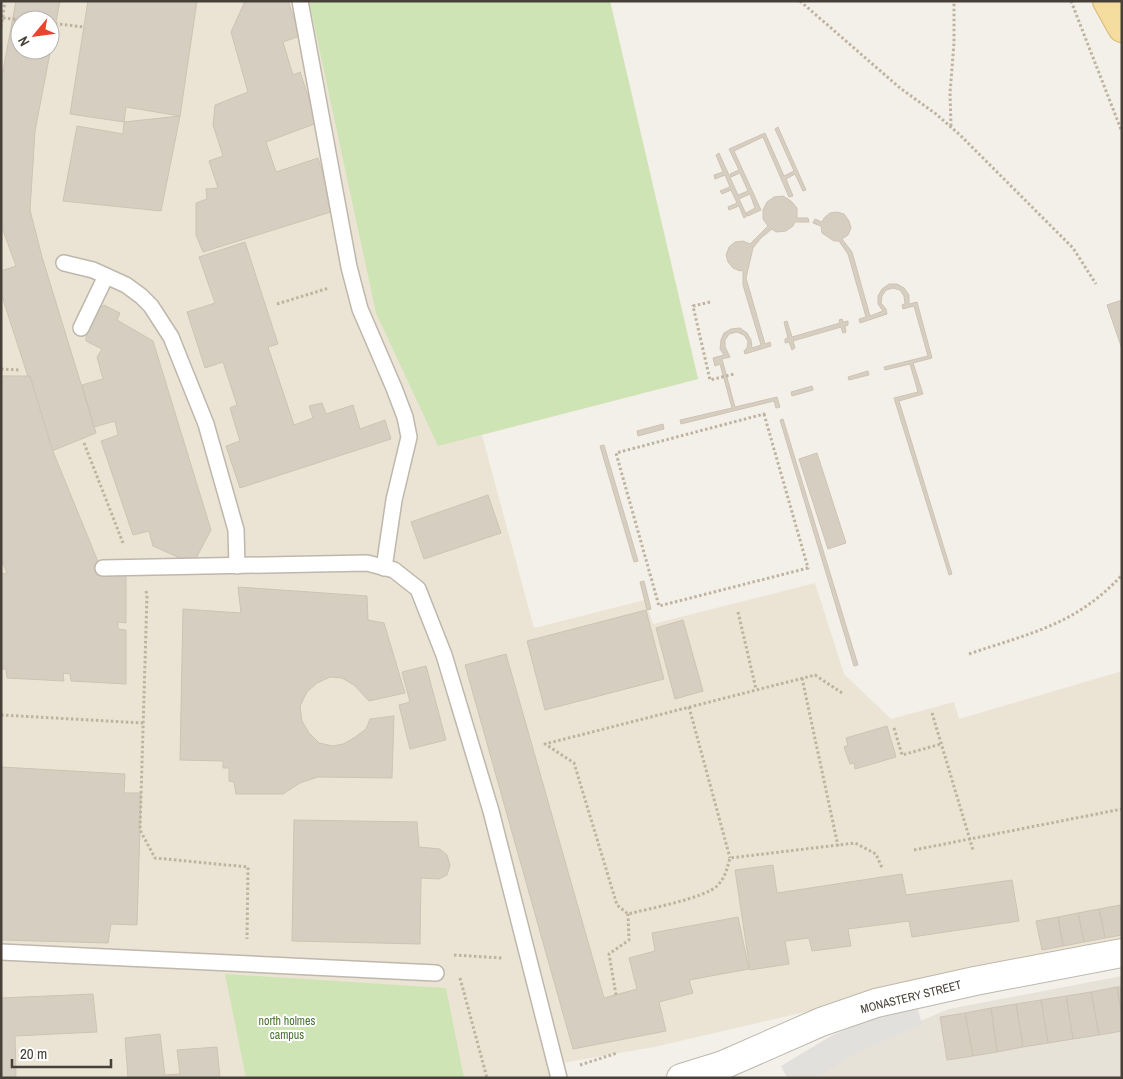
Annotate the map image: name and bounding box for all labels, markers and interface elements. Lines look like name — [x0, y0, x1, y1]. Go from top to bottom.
north arrow — [10, 10, 60, 60]
text: N — [14, 33, 34, 49]
street label: MONASTERY STREET — [859, 977, 963, 1017]
park label: north holmes campus — [259, 1013, 316, 1043]
scale bar — [12, 1036, 111, 1068]
text: 20 m — [20, 1043, 47, 1064]

